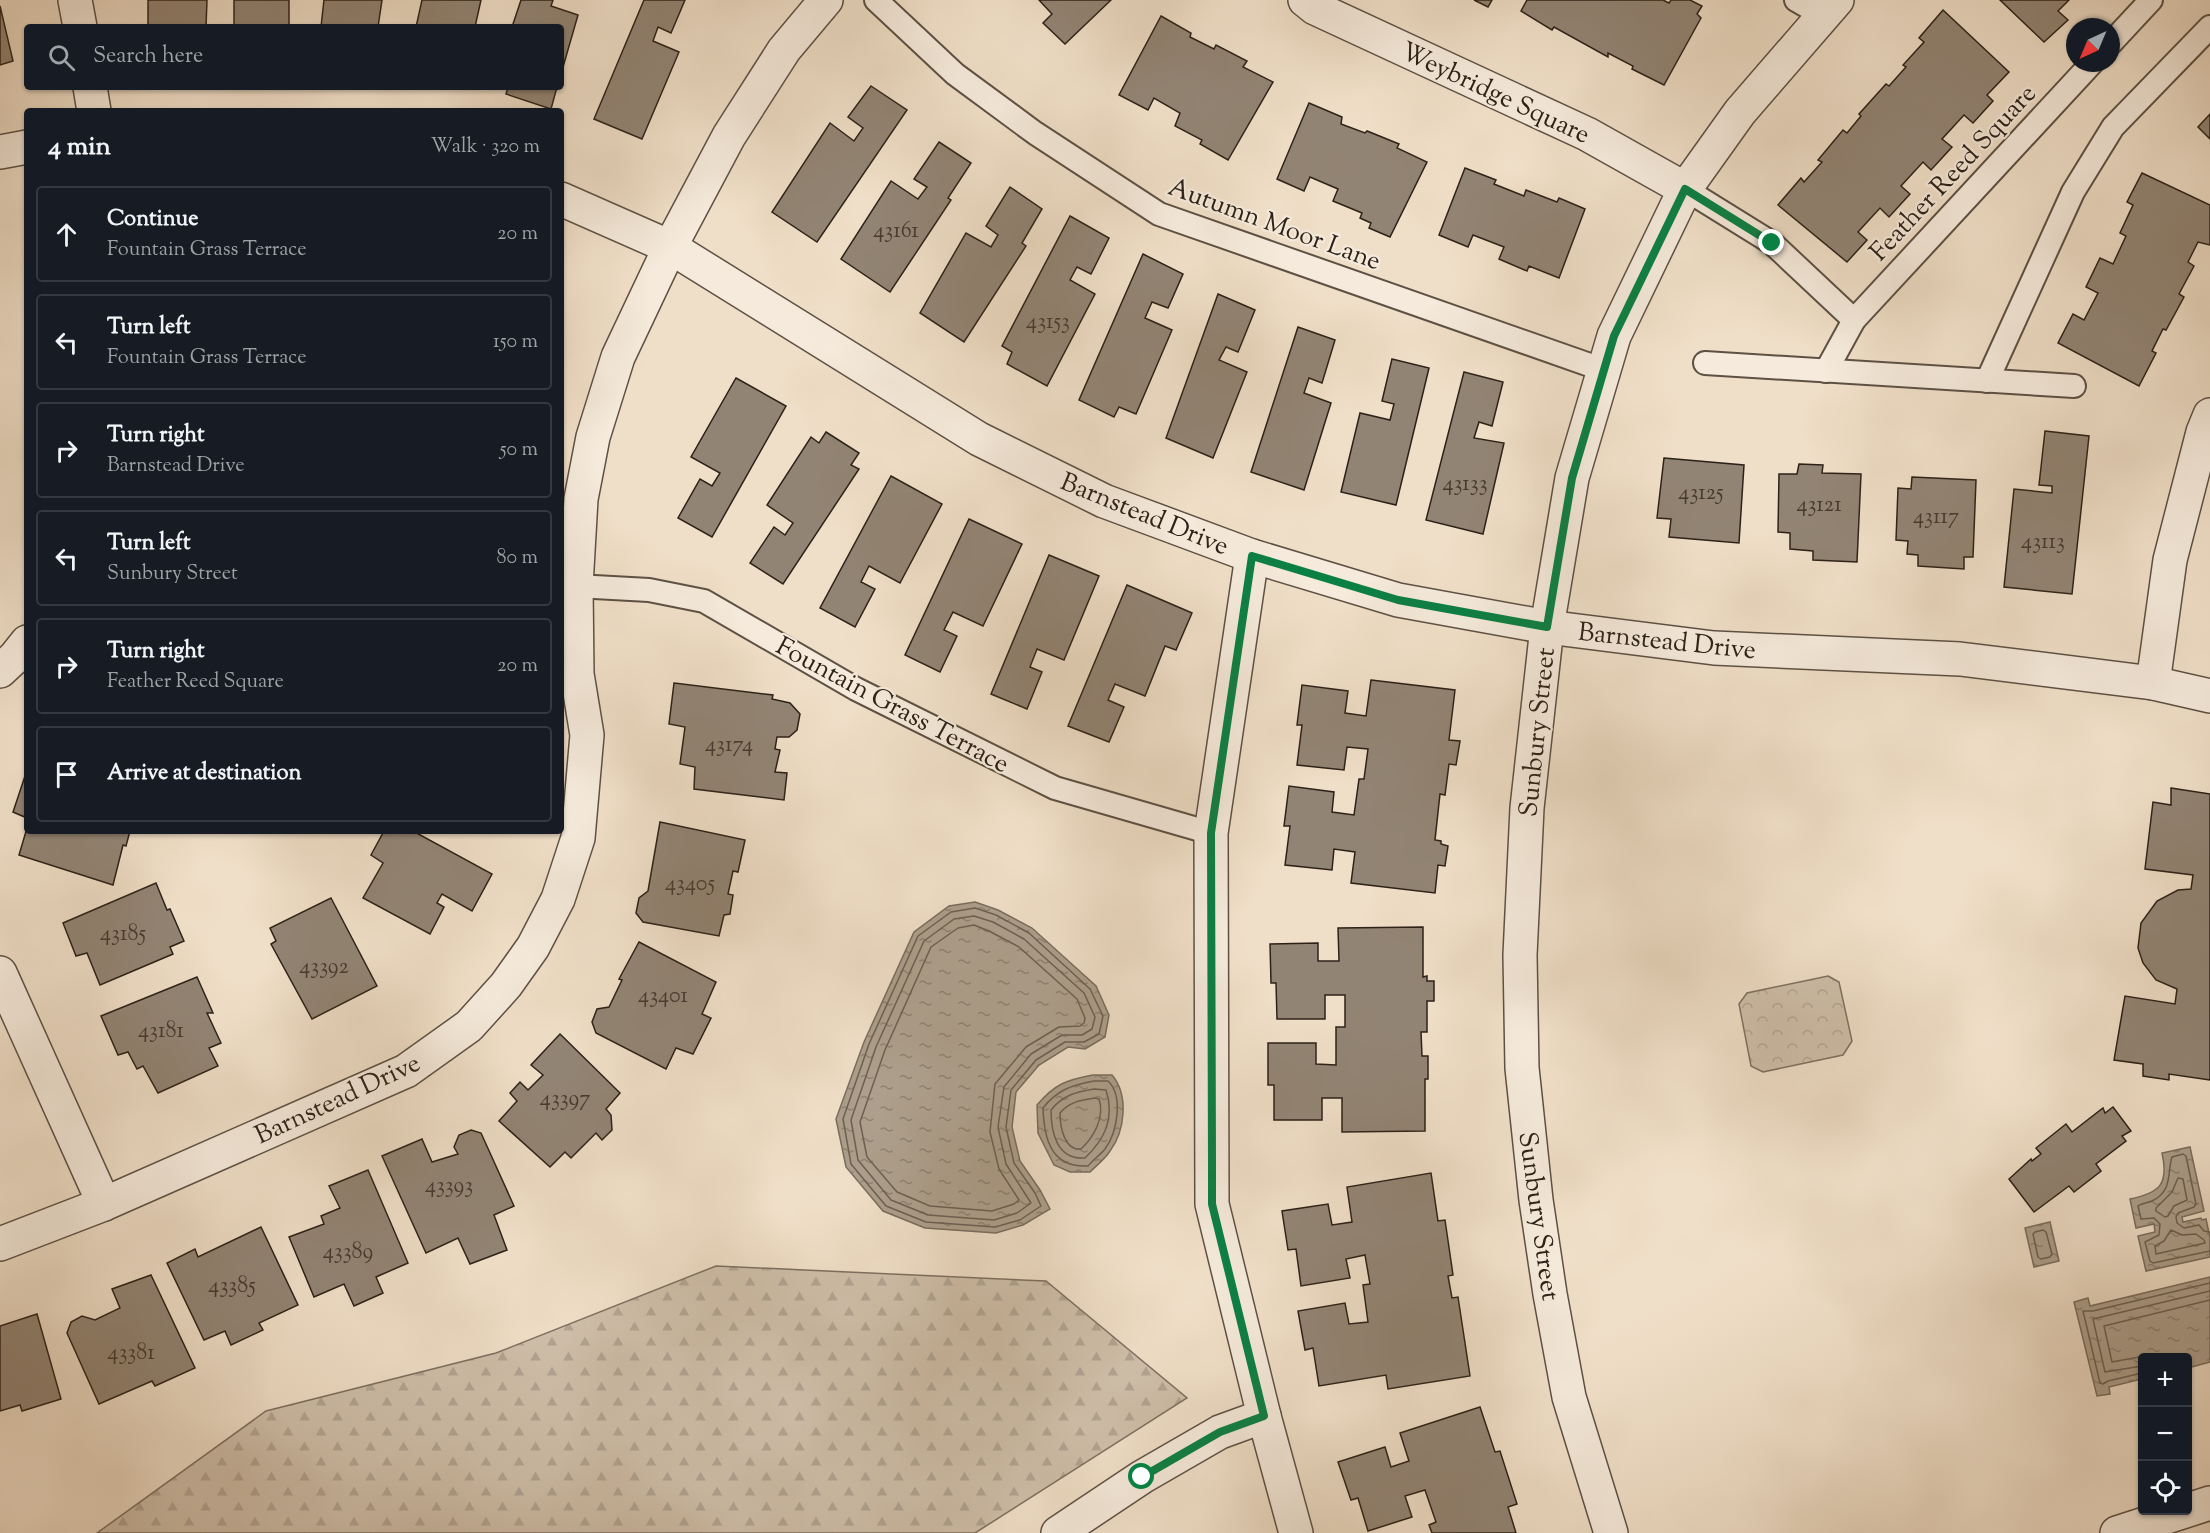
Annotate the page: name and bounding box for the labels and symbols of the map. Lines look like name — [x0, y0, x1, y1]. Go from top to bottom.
north arrow — [2066, 18, 2120, 72]
street label: Weybridge Square — [1394, 34, 1596, 154]
street label: Feather Reed Square — [1862, 77, 2046, 270]
street label: Autumn Moor Lane — [1163, 170, 1386, 281]
house number: 43161 — [873, 216, 919, 248]
route end — [1758, 229, 1784, 255]
house number: 43153 — [1026, 307, 1070, 339]
street label: Barnstead Drive — [1054, 465, 1234, 566]
house number: 43133 — [1442, 469, 1488, 501]
house number: 43125 — [1678, 478, 1724, 510]
house number: 43121 — [1796, 490, 1842, 522]
house number: 43117 — [1913, 502, 1959, 534]
house number: 43113 — [2021, 527, 2065, 559]
street label: Barnstead Drive — [1576, 615, 1758, 670]
street label: Fountain Grass Terrace — [769, 629, 1015, 783]
street label: Sunbury Street — [1511, 646, 1566, 819]
house number: 43174 — [705, 730, 753, 762]
house number: 43405 — [665, 869, 715, 901]
house number: 43185 — [100, 919, 146, 951]
house number: 43392 — [299, 952, 349, 984]
house number: 43401 — [638, 981, 688, 1013]
house number: 43181 — [138, 1016, 184, 1048]
street label: Barnstead Drive — [249, 1046, 427, 1155]
house number: 43397 — [540, 1084, 590, 1116]
street label: Sunbury Street — [1507, 1130, 1568, 1303]
house number: 43393 — [425, 1171, 473, 1203]
house number: 43389 — [323, 1237, 373, 1269]
house number: 43385 — [208, 1271, 256, 1303]
house number: 43381 — [107, 1338, 155, 1370]
route start — [1128, 1463, 1154, 1489]

